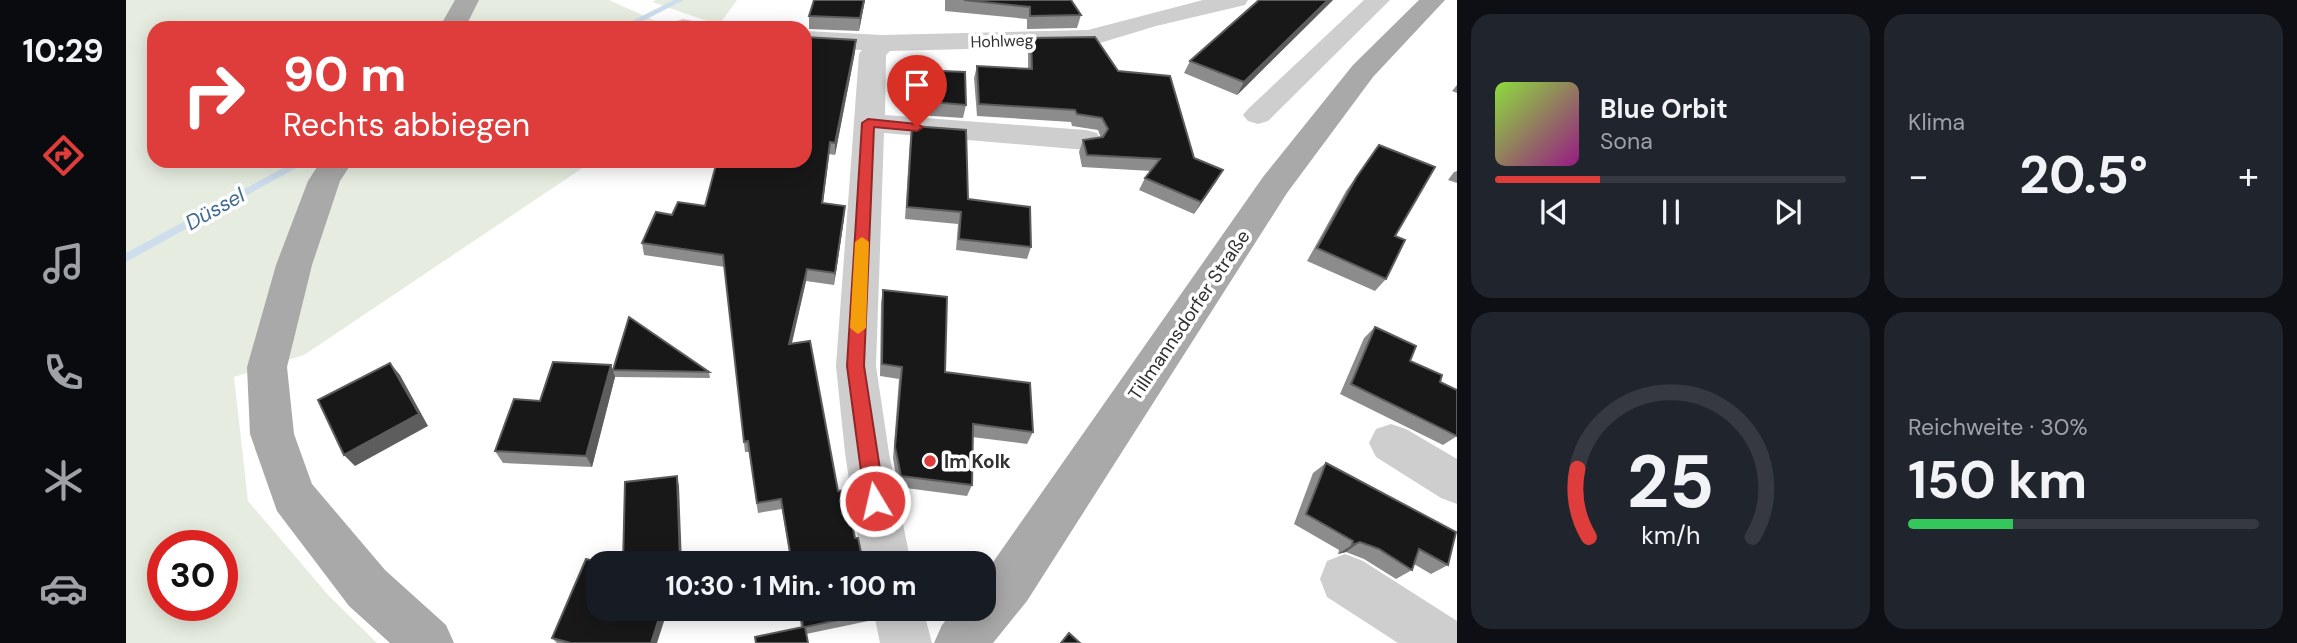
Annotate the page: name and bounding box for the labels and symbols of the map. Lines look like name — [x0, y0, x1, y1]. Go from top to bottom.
street label: Hohlweg — [970, 29, 1034, 53]
pin — [887, 55, 947, 127]
water label: Düssel — [180, 181, 250, 237]
street label: Tillmannsdorfer Straße — [1123, 225, 1255, 405]
place label: Im Kolk — [944, 449, 1011, 474]
marker: Im Kolk — [922, 453, 938, 469]
position arrow — [838, 464, 912, 538]
speed limit sign: 30 — [147, 530, 238, 621]

